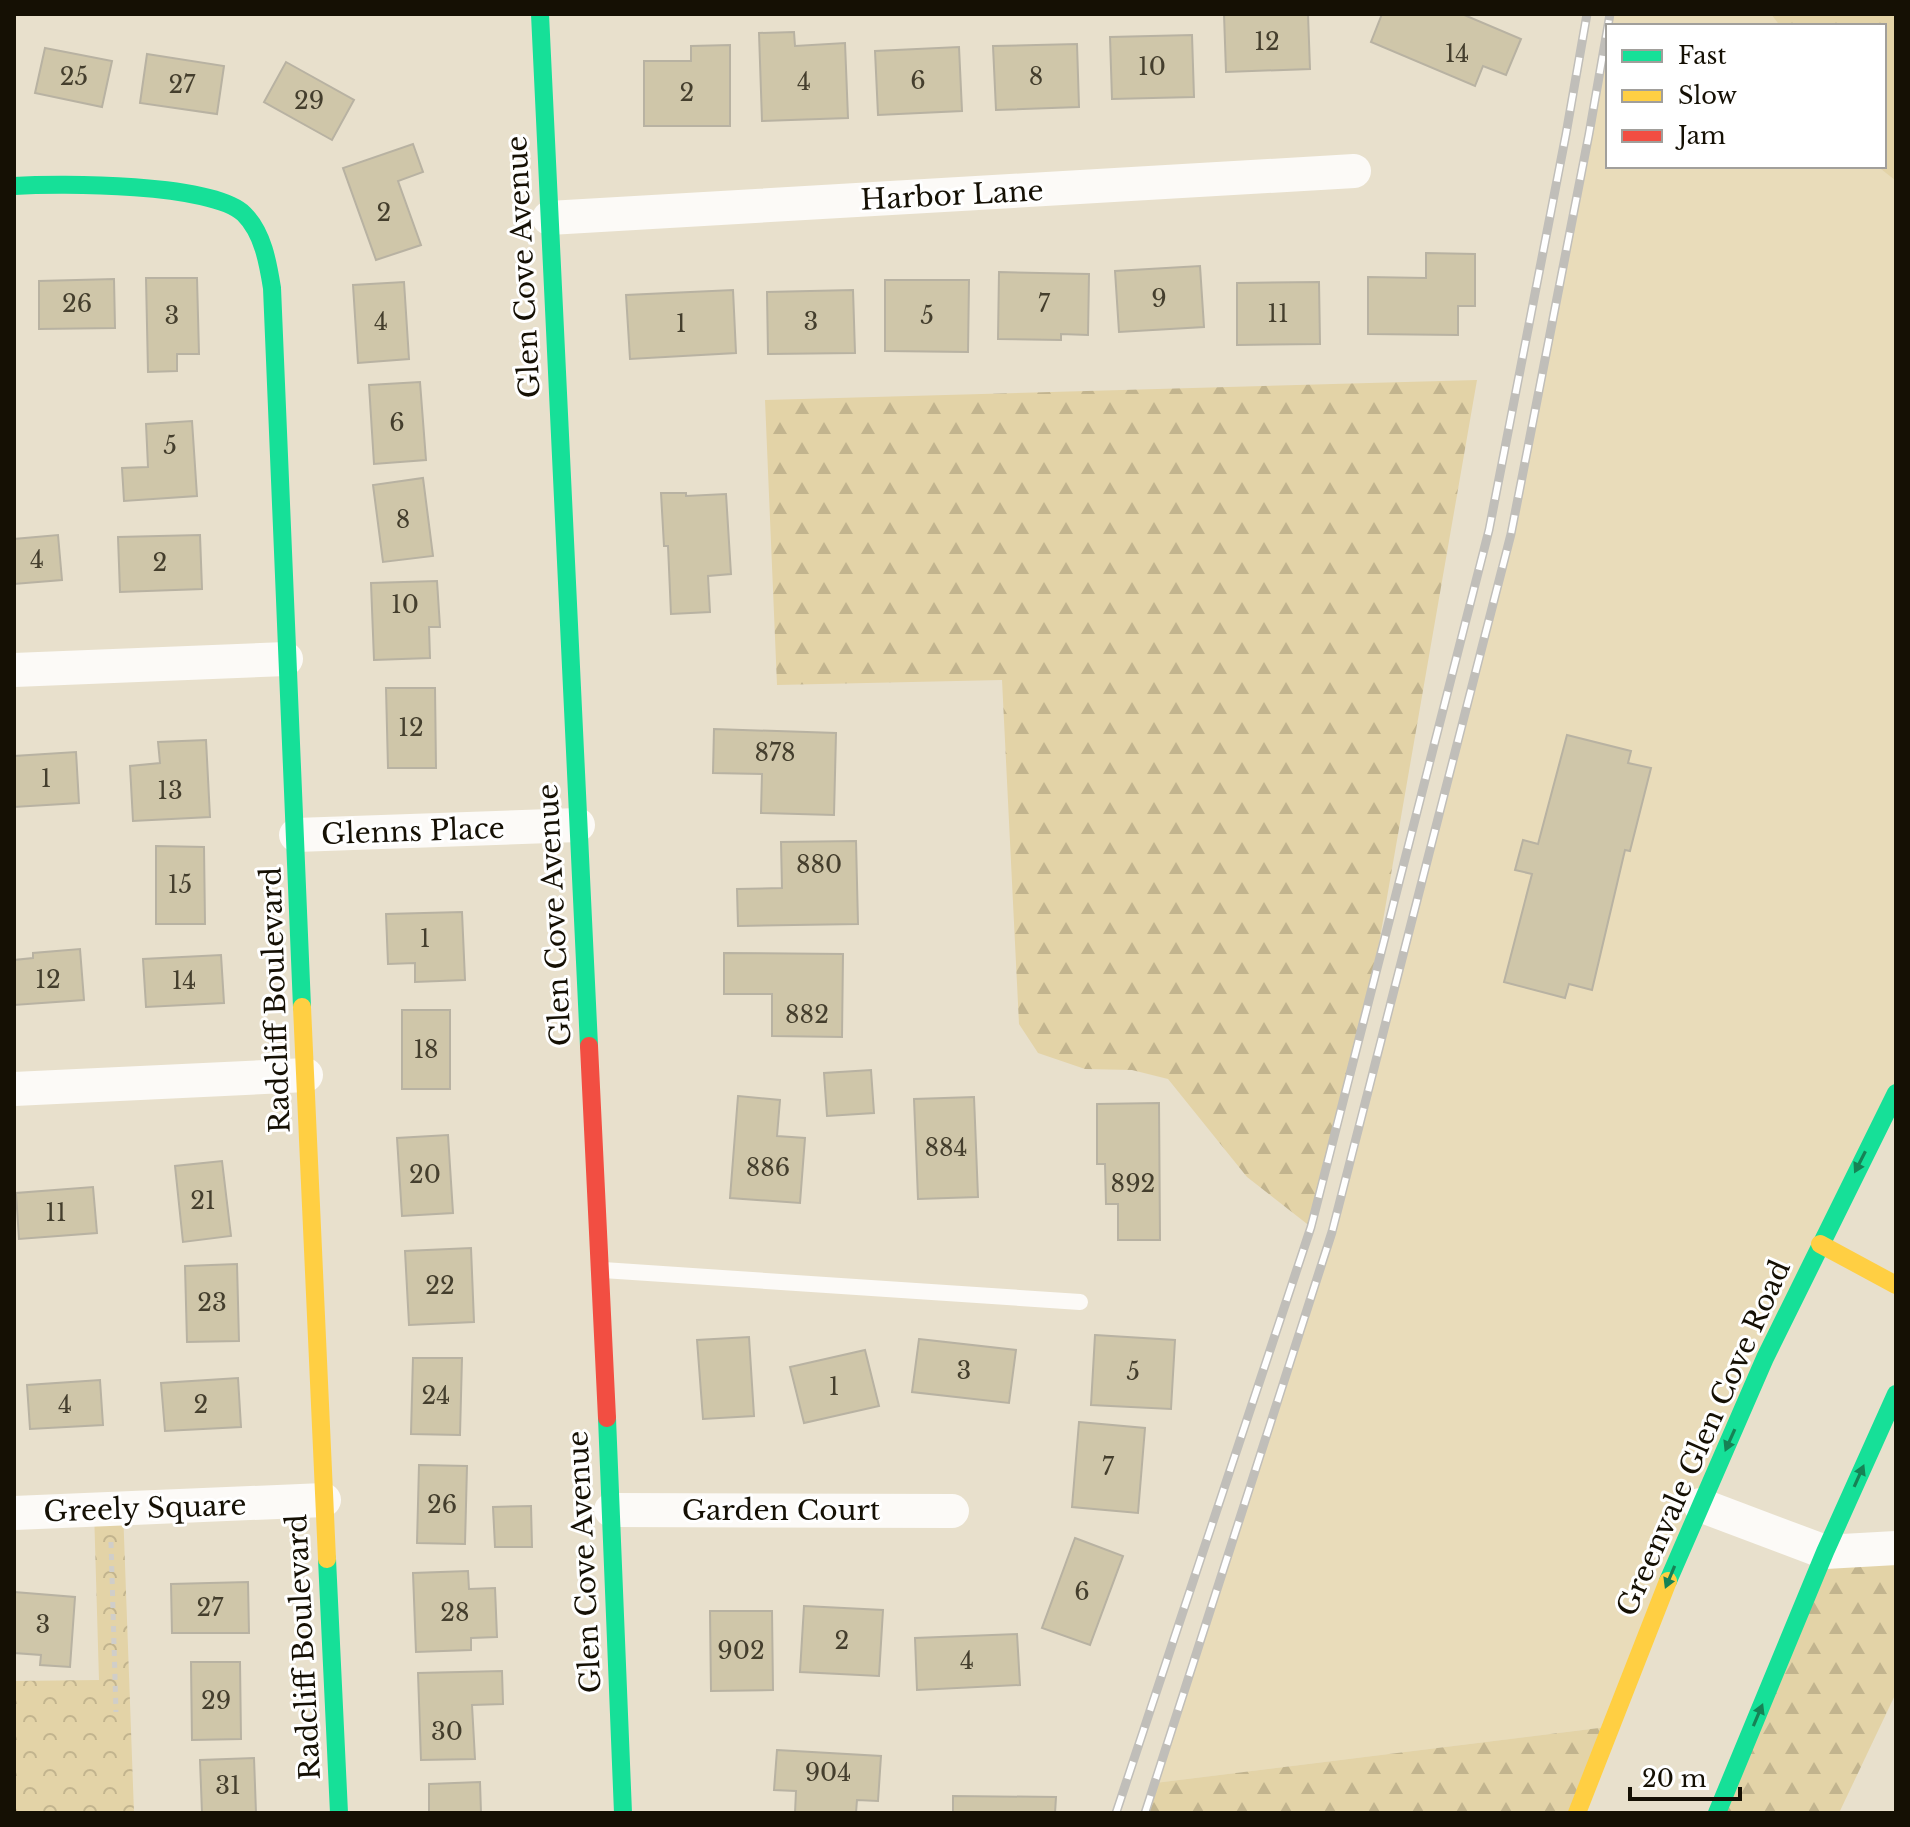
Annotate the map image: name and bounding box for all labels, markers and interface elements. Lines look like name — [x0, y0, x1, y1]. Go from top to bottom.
legend — [1606, 24, 1886, 168]
house number: 12 — [1254, 27, 1280, 56]
house number: 14 — [1445, 39, 1469, 68]
text: Fast — [1678, 41, 1726, 70]
house number: 10 — [1138, 52, 1166, 81]
house number: 25 — [60, 62, 88, 91]
house number: 8 — [1029, 62, 1043, 91]
house number: 6 — [910, 66, 926, 95]
house number: 4 — [797, 67, 811, 96]
house number: 27 — [169, 70, 196, 99]
house number: 2 — [680, 78, 694, 107]
text: Slow — [1678, 81, 1737, 110]
house number: 29 — [294, 86, 324, 115]
text: Jam — [1675, 121, 1726, 150]
street label: Glen Cove Avenue — [499, 135, 548, 399]
street label: Harbor Lane — [860, 173, 1044, 218]
house number: 2 — [377, 198, 391, 227]
house number: 9 — [1151, 284, 1167, 313]
house number: 26 — [62, 289, 92, 318]
house number: 7 — [1038, 289, 1051, 318]
house number: 11 — [1267, 299, 1289, 328]
house number: 3 — [165, 301, 179, 330]
house number: 5 — [920, 301, 934, 330]
house number: 4 — [374, 307, 388, 336]
house number: 3 — [804, 307, 818, 336]
house number: 1 — [676, 309, 686, 338]
house number: 6 — [389, 408, 405, 437]
house number: 5 — [163, 431, 177, 460]
house number: 8 — [396, 505, 410, 534]
house number: 4 — [30, 545, 44, 574]
house number: 2 — [153, 548, 167, 577]
house number: 10 — [391, 590, 419, 619]
house number: 12 — [398, 713, 424, 742]
house number: 878 — [754, 738, 796, 767]
house number: 1 — [41, 764, 51, 793]
house number: 13 — [157, 776, 183, 805]
street label: Glen Cove Avenue — [530, 783, 579, 1047]
street label: Glenns Place — [321, 811, 505, 852]
house number: 880 — [796, 850, 842, 879]
street label: Radcliff Boulevard — [253, 866, 298, 1134]
house number: 15 — [168, 870, 192, 899]
house number: 1 — [420, 924, 430, 953]
house number: 12 — [35, 965, 61, 994]
house number: 14 — [172, 966, 196, 995]
house number: 882 — [785, 1000, 829, 1029]
house number: 18 — [413, 1035, 439, 1064]
house number: 884 — [924, 1133, 968, 1162]
one-way arrow — [1853, 1151, 1867, 1174]
house number: 886 — [746, 1153, 790, 1182]
house number: 20 — [409, 1160, 441, 1189]
house number: 892 — [1111, 1169, 1155, 1198]
house number: 21 — [190, 1186, 216, 1215]
house number: 11 — [45, 1198, 67, 1227]
street label: Greenvale Glen Cove Road — [1609, 1255, 1798, 1622]
house number: 22 — [425, 1271, 455, 1300]
house number: 23 — [197, 1288, 227, 1317]
house number: 3 — [957, 1356, 971, 1385]
house number: 5 — [1126, 1357, 1140, 1386]
house number: 1 — [829, 1372, 839, 1401]
house number: 24 — [422, 1381, 450, 1410]
house number: 4 — [58, 1390, 72, 1419]
house number: 2 — [194, 1390, 208, 1419]
one-way arrow — [1723, 1429, 1736, 1452]
street label: Glen Cove Avenue — [560, 1430, 609, 1694]
house number: 7 — [1102, 1452, 1115, 1481]
one-way arrow — [1853, 1464, 1866, 1488]
street label: Greely Square — [43, 1487, 247, 1530]
house number: 26 — [427, 1490, 457, 1519]
street label: Garden Court — [682, 1493, 881, 1528]
street label: Radcliff Boulevard — [279, 1513, 328, 1781]
one-way arrow — [1664, 1565, 1677, 1589]
house number: 6 — [1074, 1577, 1090, 1606]
house number: 27 — [197, 1593, 224, 1622]
house number: 28 — [440, 1598, 470, 1627]
house number: 3 — [36, 1610, 50, 1639]
house number: 2 — [835, 1626, 849, 1655]
house number: 902 — [717, 1636, 765, 1665]
house number: 4 — [960, 1646, 974, 1675]
house number: 29 — [201, 1686, 231, 1715]
one-way arrow — [1751, 1703, 1764, 1727]
house number: 30 — [431, 1717, 463, 1746]
scale bar — [1630, 1751, 1740, 1801]
house number: 904 — [805, 1758, 851, 1787]
text: 20 m — [1642, 1764, 1707, 1793]
house number: 31 — [215, 1771, 241, 1800]

